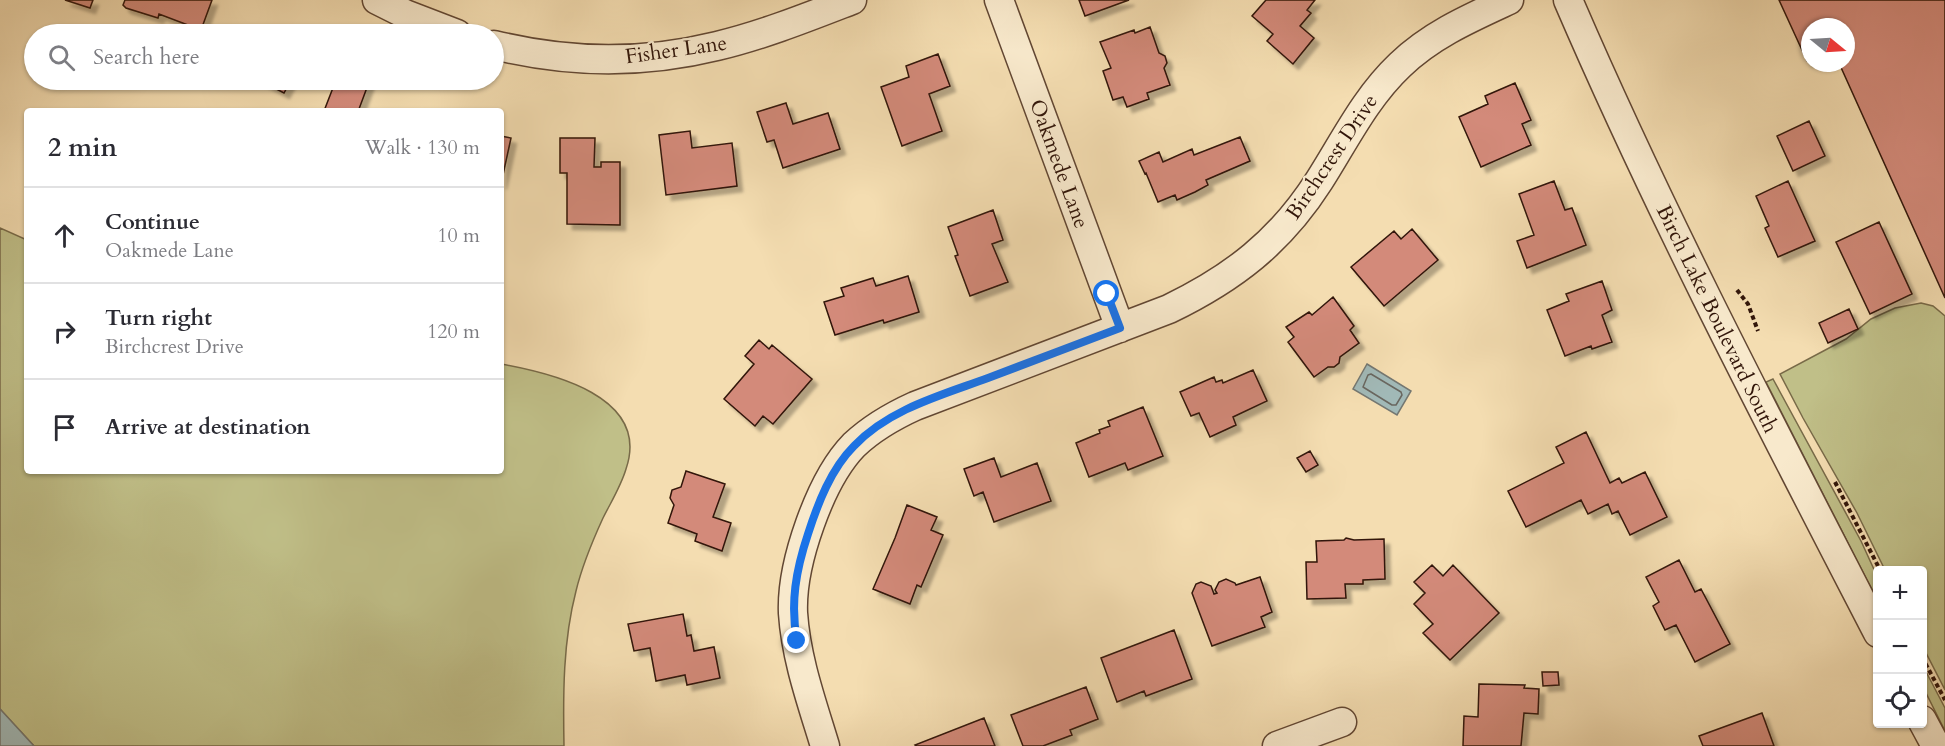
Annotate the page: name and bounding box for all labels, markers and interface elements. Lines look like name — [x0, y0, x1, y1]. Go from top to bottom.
north arrow — [1801, 18, 1855, 72]
search box — [24, 24, 504, 90]
street label: Fisher Lane — [623, 29, 729, 71]
icon: search — [45, 41, 78, 74]
text: Search here — [93, 42, 200, 72]
street label: Birchcrest Drive — [1279, 88, 1385, 226]
street label: Oakmede Lane — [1022, 95, 1096, 233]
text: 2 min — [48, 130, 117, 165]
text: Walk · 130 m — [365, 134, 480, 161]
street label: Birch Lake Boulevard South — [1649, 200, 1785, 438]
text: Continue — [105, 207, 200, 237]
icon: ahead — [48, 219, 81, 252]
text: 10 m — [437, 222, 480, 249]
text: Oakmede Lane — [105, 237, 234, 264]
route start — [1093, 280, 1119, 306]
text: Turn right — [105, 303, 212, 333]
icon: right — [48, 315, 81, 348]
text: 120 m — [427, 318, 480, 345]
text: Birchcrest Drive — [105, 333, 244, 360]
icon: arrive — [48, 411, 81, 444]
text: Arrive at destination — [105, 412, 310, 442]
map controls — [1873, 566, 1927, 728]
button: + — [1873, 566, 1927, 620]
button: − — [1873, 620, 1927, 674]
route end — [783, 627, 809, 653]
button: locate — [1873, 674, 1927, 728]

